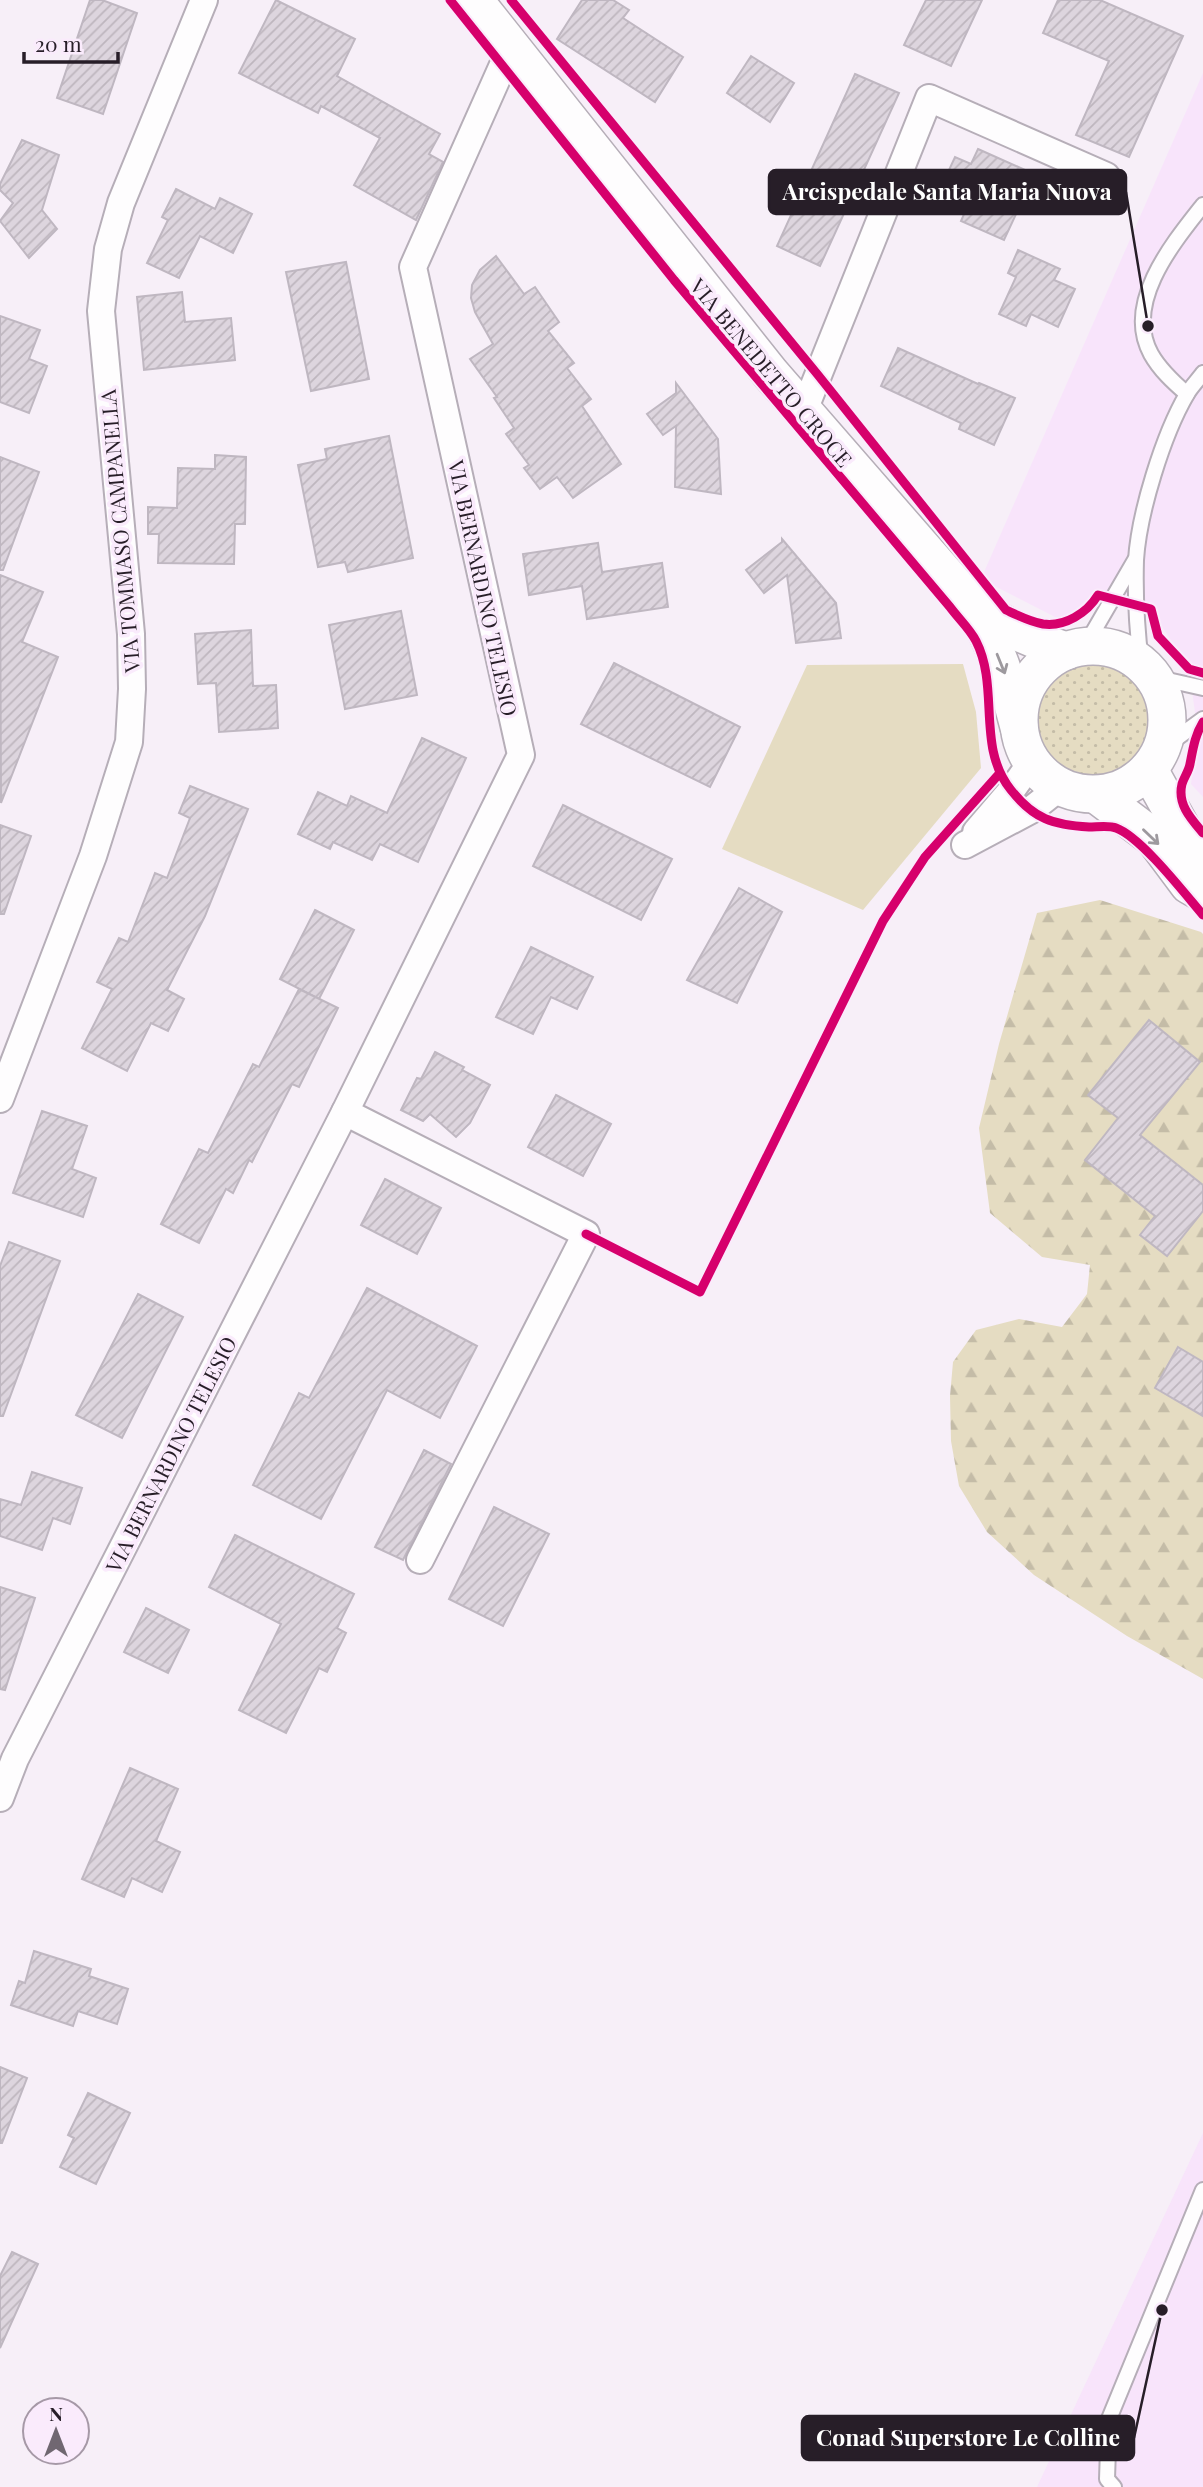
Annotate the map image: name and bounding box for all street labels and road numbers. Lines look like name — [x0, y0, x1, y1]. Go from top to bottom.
street label: VIA BENEDETTO CROCE — [684, 271, 859, 472]
street label: VIA TOMMASO CAMPANELLA — [93, 388, 145, 675]
street label: VIA BERNARDINO TELESIO — [443, 456, 525, 719]
street label: VIA BERNARDINO TELESIO — [98, 1331, 242, 1578]

